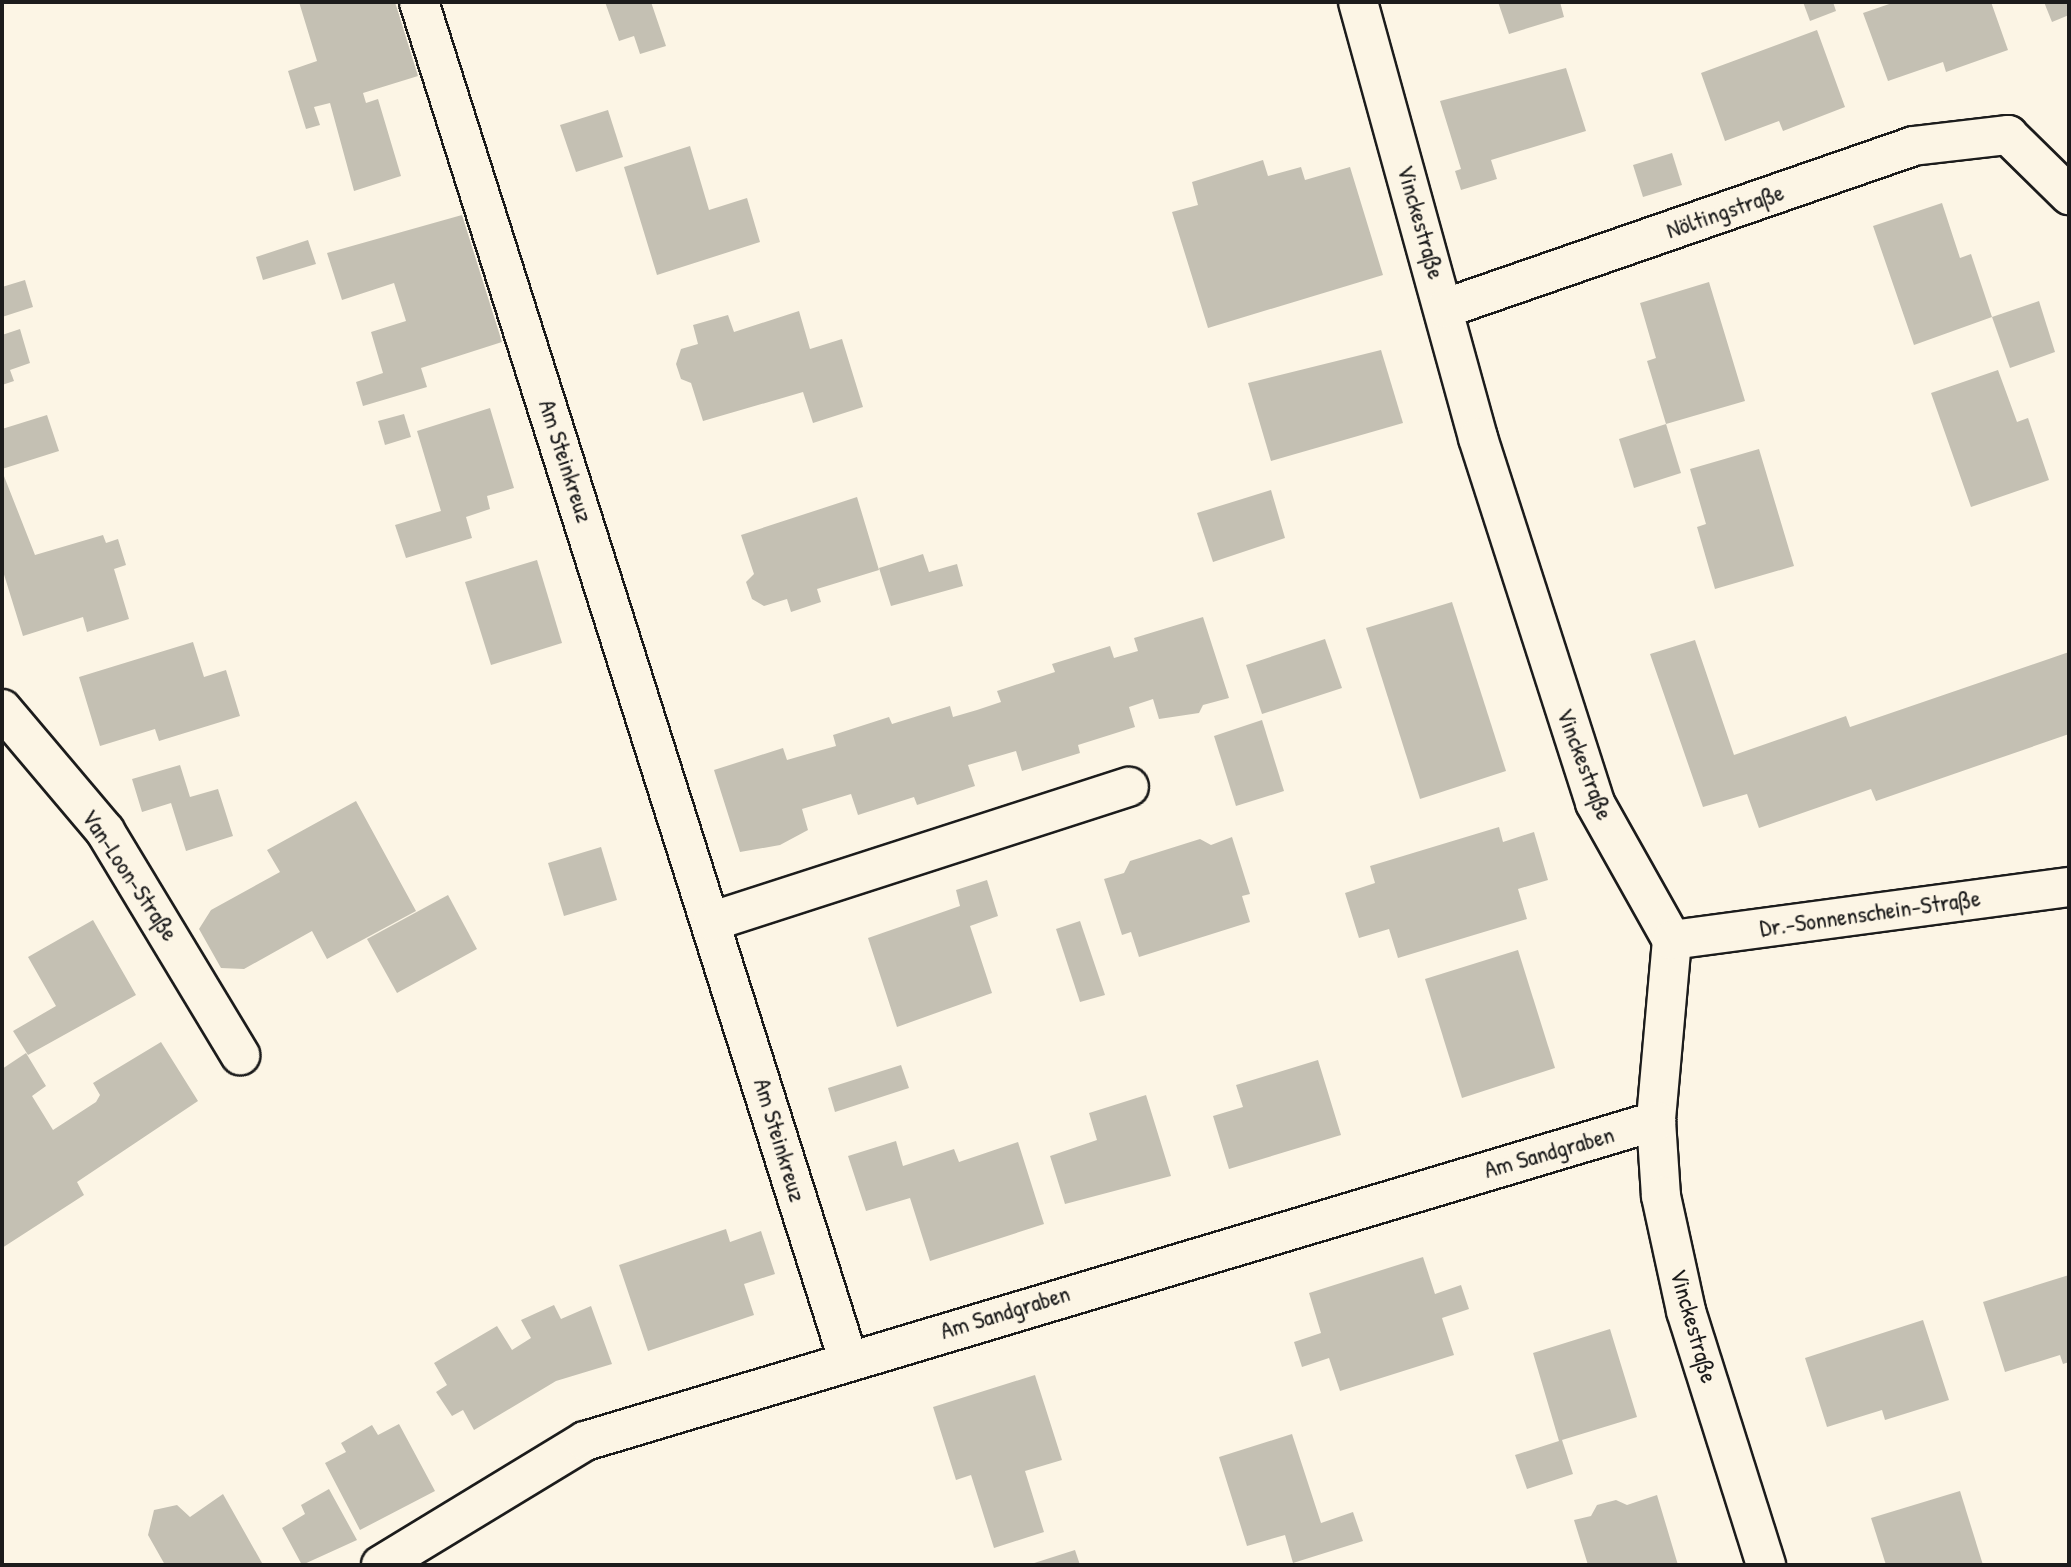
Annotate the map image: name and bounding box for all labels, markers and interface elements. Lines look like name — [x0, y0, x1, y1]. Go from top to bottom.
street label: Vinckestraße — [1391, 162, 1451, 282]
street label: Nöltingstraße — [1662, 177, 1788, 245]
street label: Am Steinkreuz — [533, 396, 599, 526]
street label: Vinckestraße — [1551, 704, 1619, 824]
street label: Van-Loon-Straße — [75, 804, 185, 946]
street label: Dr.-Sonnenschein-Straße — [1758, 883, 1982, 943]
street label: Am Steinkreuz — [748, 1075, 812, 1205]
street label: Am Sandgraben — [1481, 1120, 1617, 1184]
street label: Vinckestraße — [1664, 1266, 1724, 1386]
street label: Am Sandgraben — [937, 1279, 1073, 1345]

